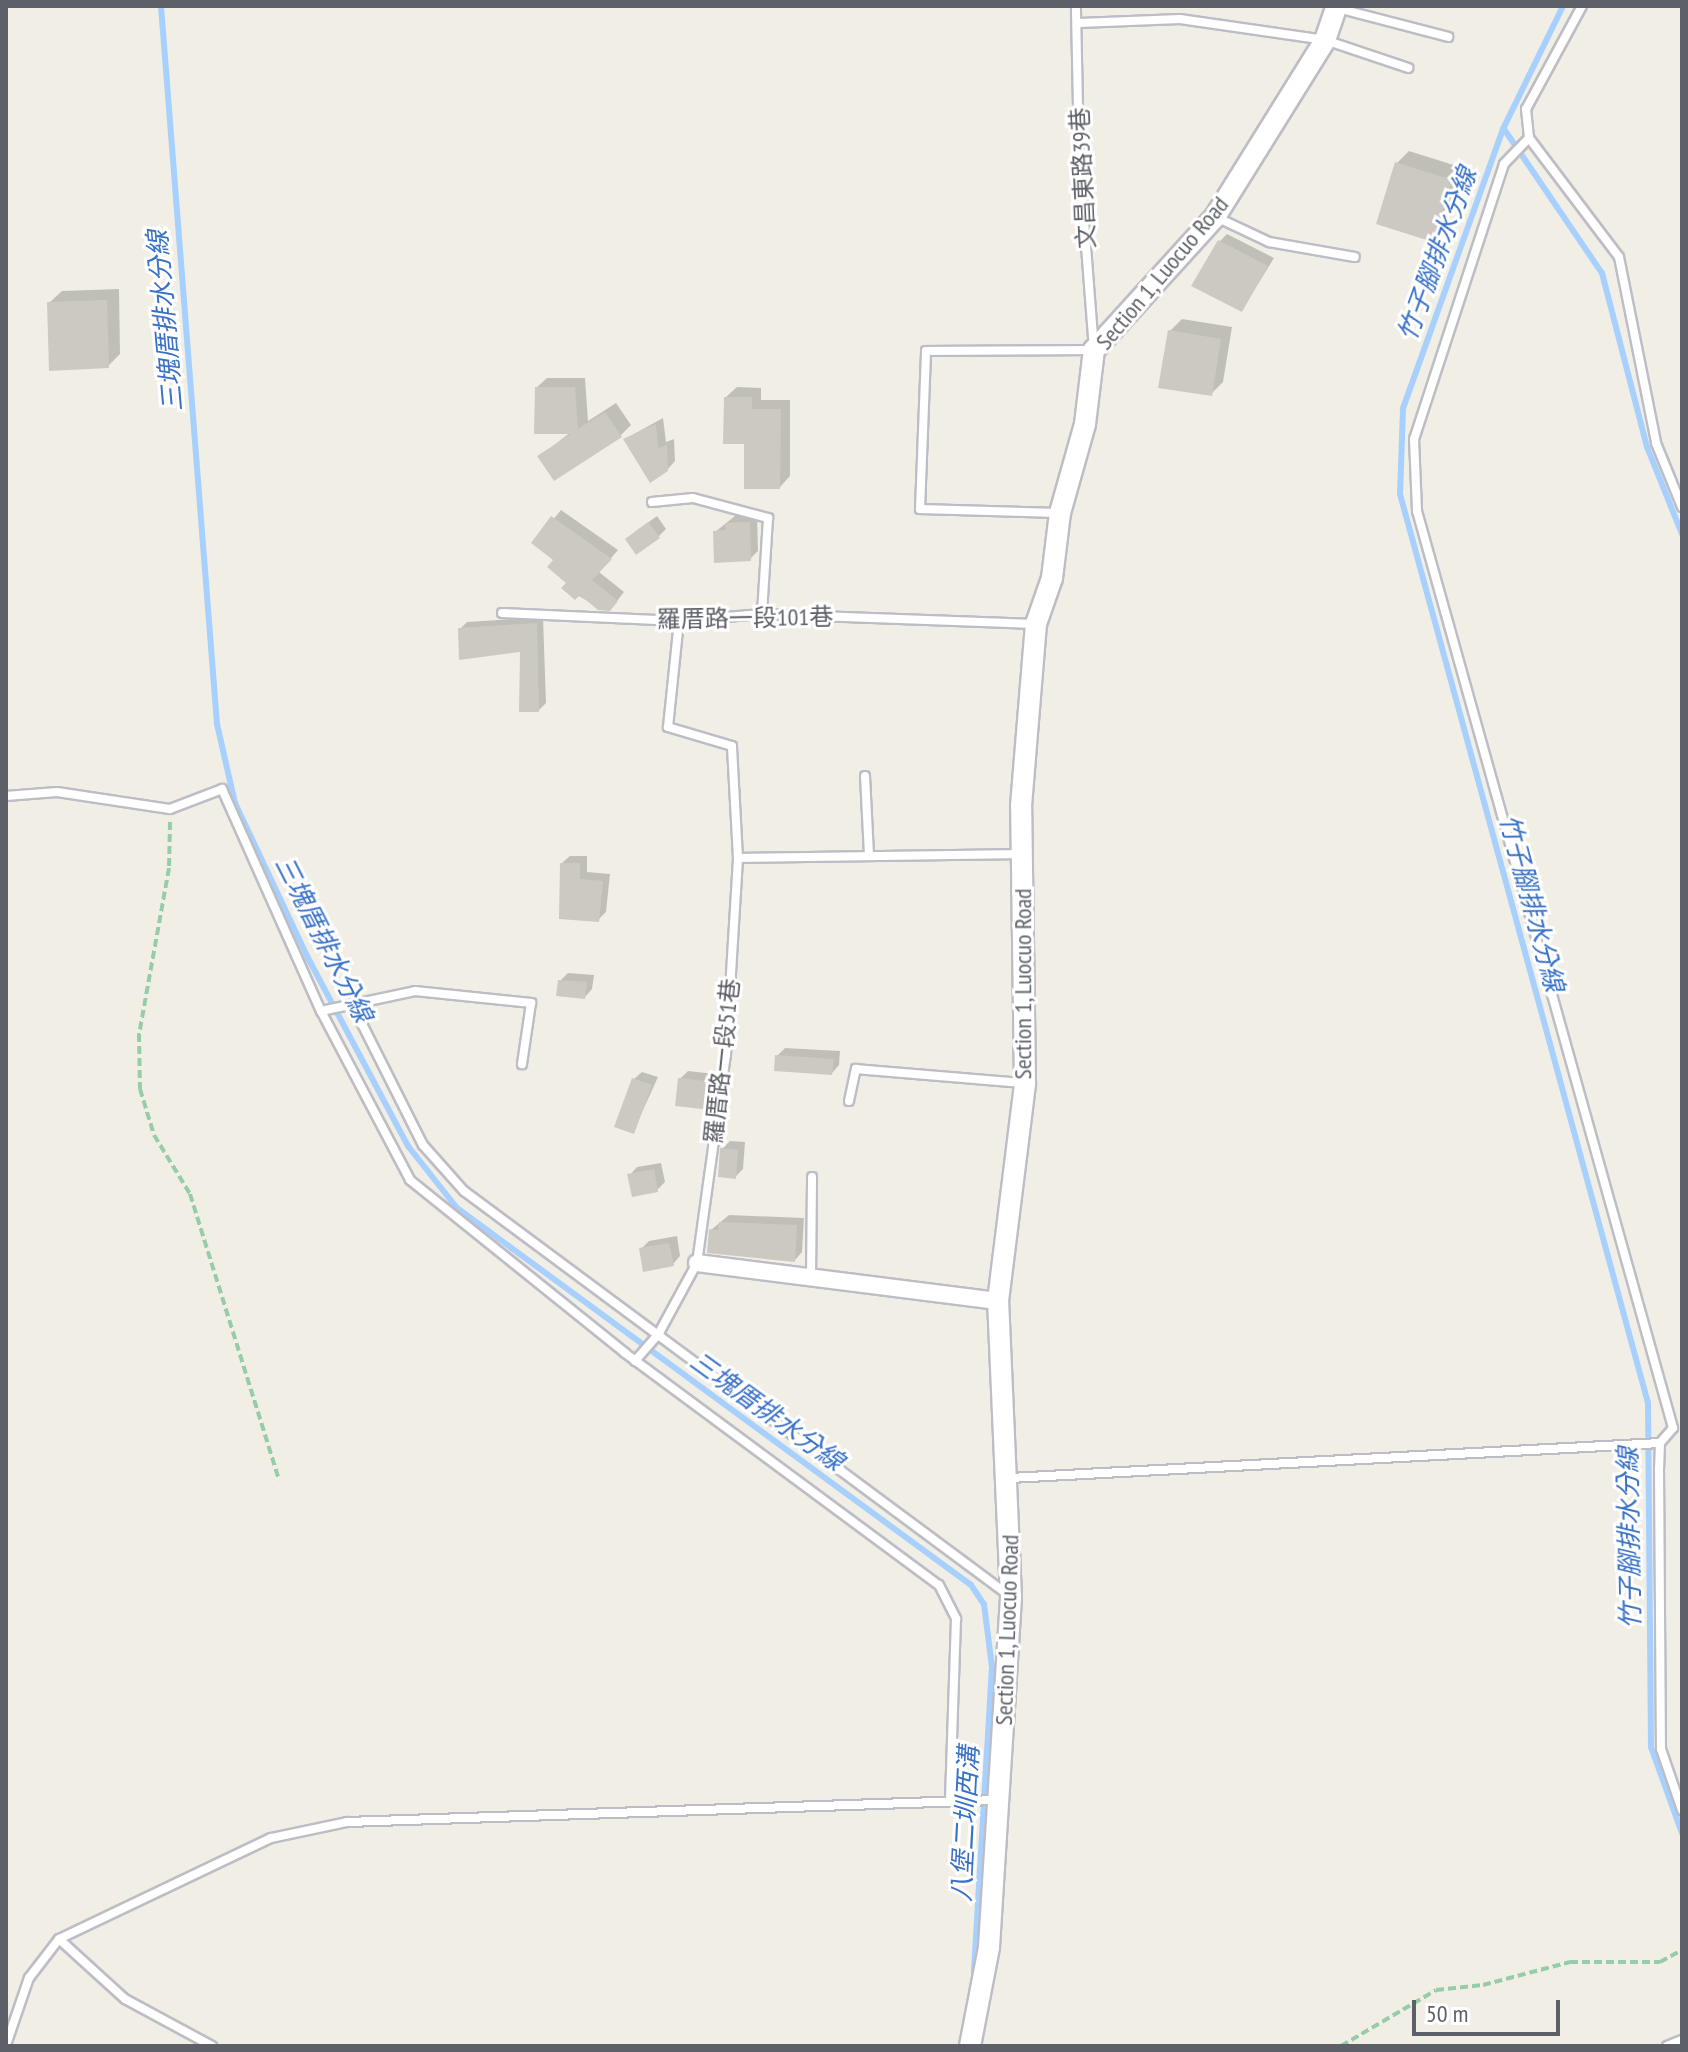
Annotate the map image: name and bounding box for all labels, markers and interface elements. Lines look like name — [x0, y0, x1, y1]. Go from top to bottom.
street label: 文昌東路39巷 — [1065, 107, 1101, 249]
water label: 竹子腳排水分線 — [1391, 163, 1483, 345]
street label: Section 1, Luocuo Road — [1089, 190, 1235, 356]
water label: 三塊厝排水分線 — [142, 229, 188, 413]
street label: 羅厝路一段101巷 — [657, 602, 833, 634]
water label: 竹子腳排水分線 — [1493, 811, 1571, 995]
water label: 三塊厝排水分線 — [269, 851, 379, 1027]
street label: Section 1, Luocuo Road — [1009, 888, 1037, 1080]
street label: 羅厝路一段51巷 — [699, 977, 745, 1145]
water label: 三塊厝排水分線 — [684, 1345, 850, 1477]
water label: 竹子腳排水分線 — [1612, 1447, 1646, 1629]
street label: Section 1, Luocuo Road — [989, 1533, 1025, 1727]
water label: 八堡二圳西溝 — [945, 1745, 985, 1903]
scale bar — [1416, 1984, 1564, 2034]
text: 50 m — [1426, 1998, 1468, 2029]

